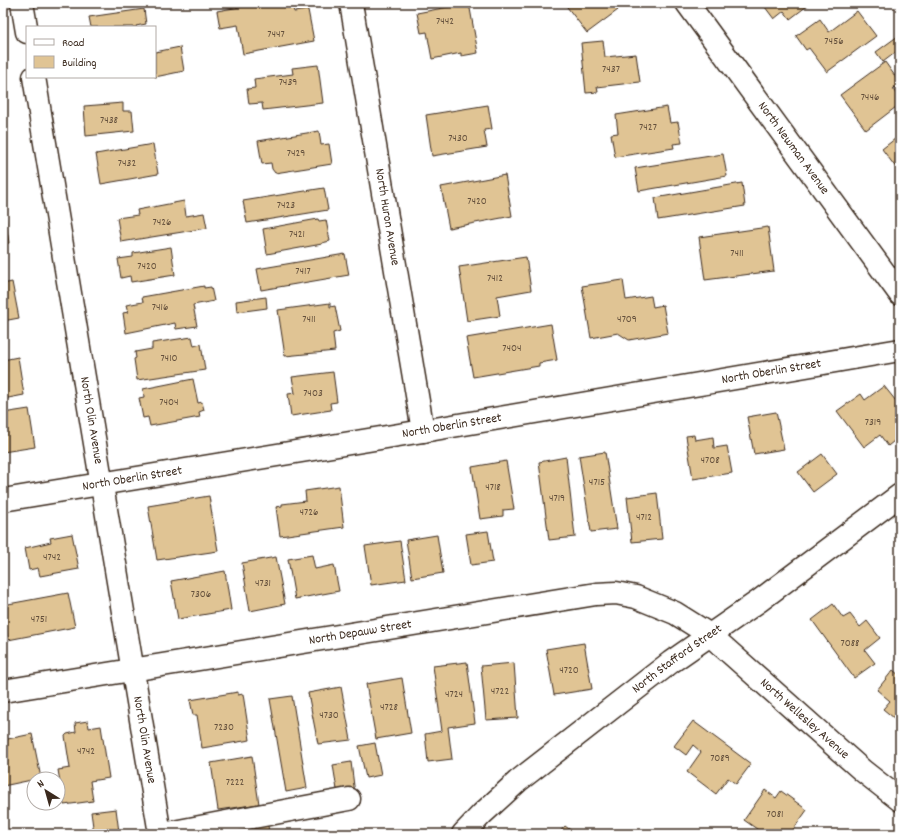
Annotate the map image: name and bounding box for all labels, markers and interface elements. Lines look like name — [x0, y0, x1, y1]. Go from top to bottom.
house number: 7442 — [436, 14, 454, 30]
legend — [26, 26, 156, 78]
house number: 7447 — [267, 27, 285, 43]
house number: 7456 — [824, 34, 844, 50]
text: Road — [62, 35, 84, 52]
text: Building — [62, 55, 97, 72]
house number: 7437 — [602, 62, 620, 78]
house number: 7439 — [279, 75, 297, 91]
house number: 7446 — [861, 90, 879, 106]
street label: North Newman Avenue — [753, 98, 834, 199]
house number: 7438 — [100, 113, 118, 129]
house number: 7427 — [639, 120, 657, 136]
house number: 7430 — [448, 131, 468, 147]
house number: 7429 — [287, 146, 305, 162]
house number: 7432 — [118, 156, 136, 172]
street label: North Huron Avenue — [369, 167, 405, 267]
house number: 7420 — [467, 194, 487, 210]
house number: 7423 — [277, 198, 295, 214]
house number: 7426 — [153, 215, 171, 231]
house number: 7421 — [289, 227, 305, 243]
house number: 7411 — [730, 246, 744, 262]
house number: 7420 — [137, 259, 157, 275]
house number: 7417 — [295, 264, 311, 280]
house number: 7412 — [487, 271, 503, 287]
house number: 7416 — [152, 300, 168, 316]
house number: 7411 — [302, 312, 316, 328]
house number: 4709 — [617, 312, 637, 328]
house number: 7404 — [502, 341, 522, 357]
house number: 7410 — [160, 351, 178, 367]
street label: North Oberlin Street — [720, 354, 823, 390]
street label: North Olin Avenue — [75, 375, 108, 466]
house number: 7403 — [303, 386, 323, 402]
house number: 7404 — [159, 395, 179, 411]
street label: North Oberlin Street — [401, 408, 503, 444]
house number: 7319 — [865, 415, 881, 431]
house number: 4708 — [700, 453, 720, 469]
street label: North Oberlin Street — [81, 461, 184, 496]
house number: 4715 — [589, 475, 605, 491]
house number: 4718 — [485, 480, 501, 496]
house number: 4719 — [549, 491, 565, 507]
house number: 4726 — [300, 505, 318, 521]
house number: 4712 — [636, 510, 652, 526]
house number: 4742 — [43, 550, 61, 566]
house number: 4731 — [255, 576, 271, 592]
house number: 7306 — [191, 587, 211, 603]
house number: 4751 — [31, 612, 47, 628]
street label: North Depauw Street — [307, 615, 413, 650]
street label: North Stafford Street — [628, 620, 726, 698]
house number: 7088 — [840, 636, 860, 652]
house number: 4720 — [559, 663, 579, 679]
street label: North Wellesley Avenue — [755, 674, 854, 764]
house number: 4722 — [491, 684, 509, 700]
house number: 4724 — [445, 687, 463, 703]
street label: North Olin Avenue — [128, 695, 161, 785]
house number: 4728 — [380, 700, 398, 716]
house number: 4730 — [319, 708, 339, 724]
house number: 7230 — [214, 720, 234, 736]
house number: 4742 — [77, 744, 95, 760]
house number: 7089 — [710, 751, 730, 767]
north arrow — [26, 771, 66, 811]
house number: 7222 — [226, 775, 245, 791]
text: N — [34, 776, 49, 793]
house number: 7081 — [766, 807, 784, 823]

